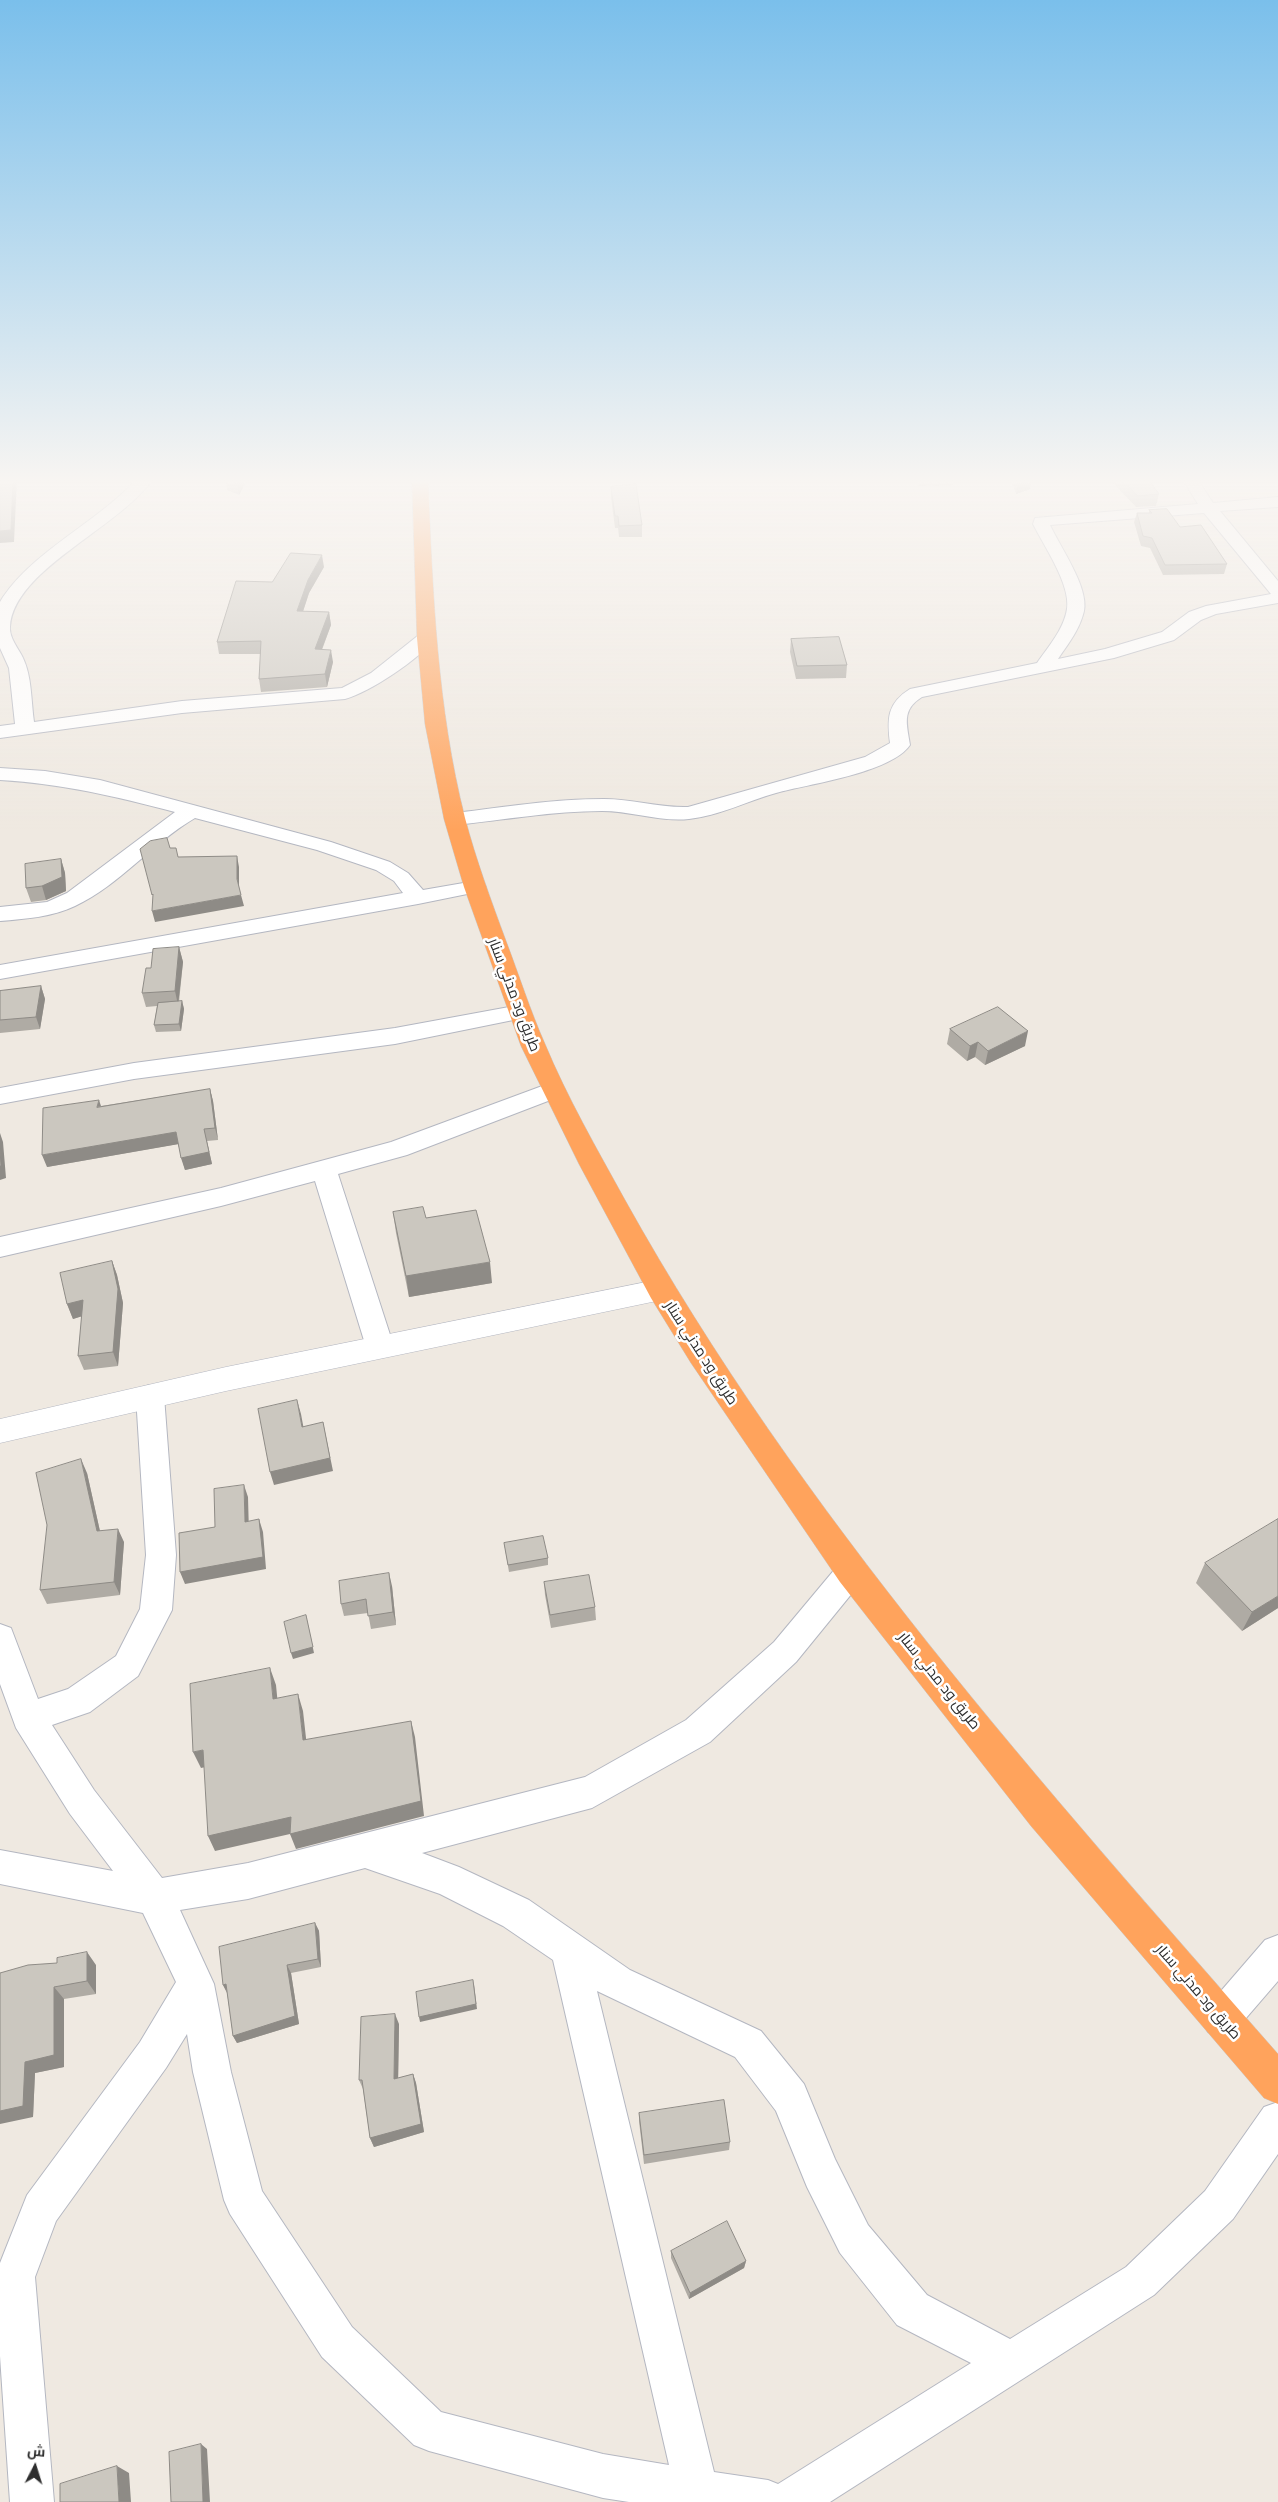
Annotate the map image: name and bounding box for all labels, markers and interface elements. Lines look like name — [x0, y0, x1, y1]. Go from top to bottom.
street label: طريق ود مدني سنار — [484, 936, 544, 1054]
street label: طريق ود مدني سنار — [661, 1298, 741, 1408]
street label: طريق ود مدني سنار — [894, 1629, 984, 1733]
street label: طريق ود مدني سنار — [1152, 1941, 1244, 2043]
north arrow — [10, 2442, 60, 2492]
text: ش — [27, 2442, 46, 2461]

